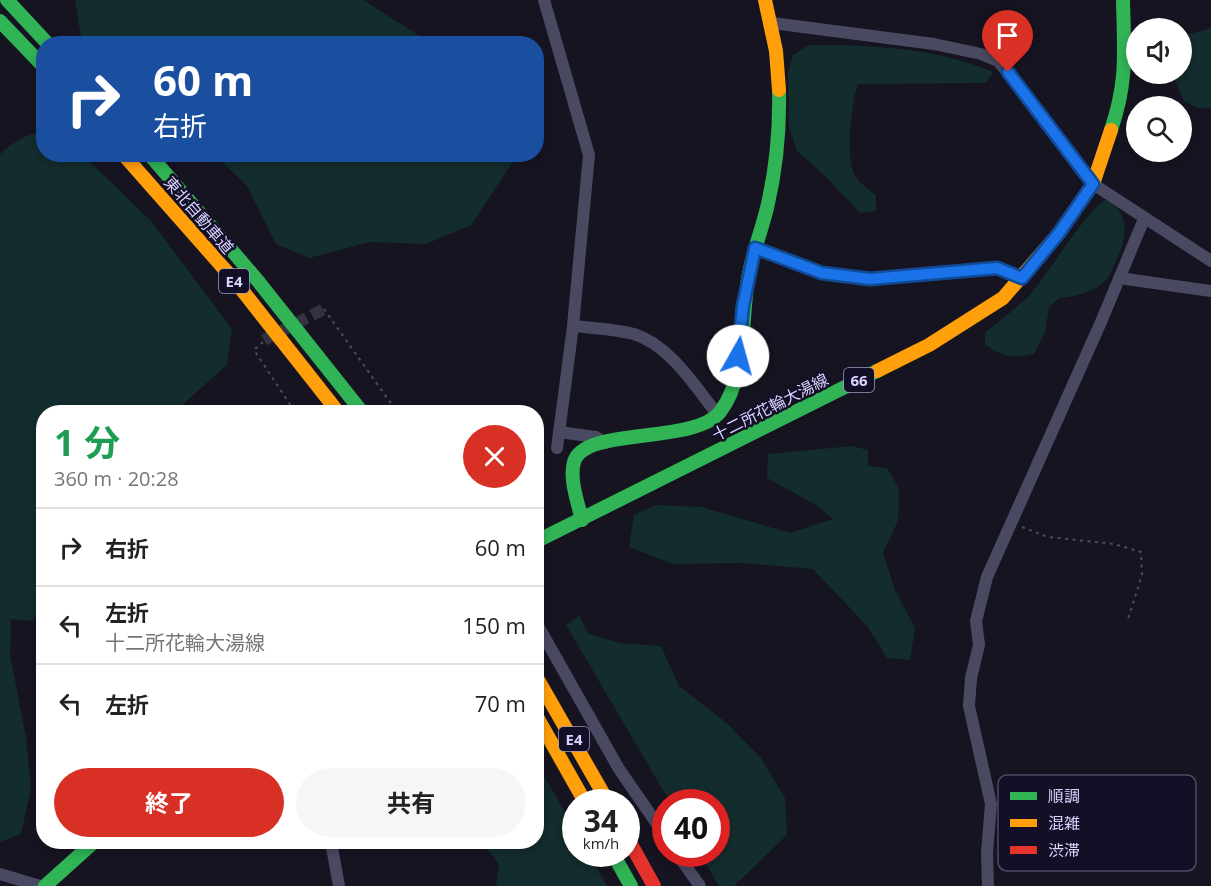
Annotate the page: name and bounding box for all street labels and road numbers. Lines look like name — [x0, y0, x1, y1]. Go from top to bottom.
street label: 東北自動車道 — [159, 172, 239, 258]
road number: E4 — [219, 269, 249, 293]
street label: 十二所花輪大湯線 — [708, 368, 832, 446]
road number: 66 — [844, 368, 874, 392]
road number: E4 — [559, 727, 589, 751]

